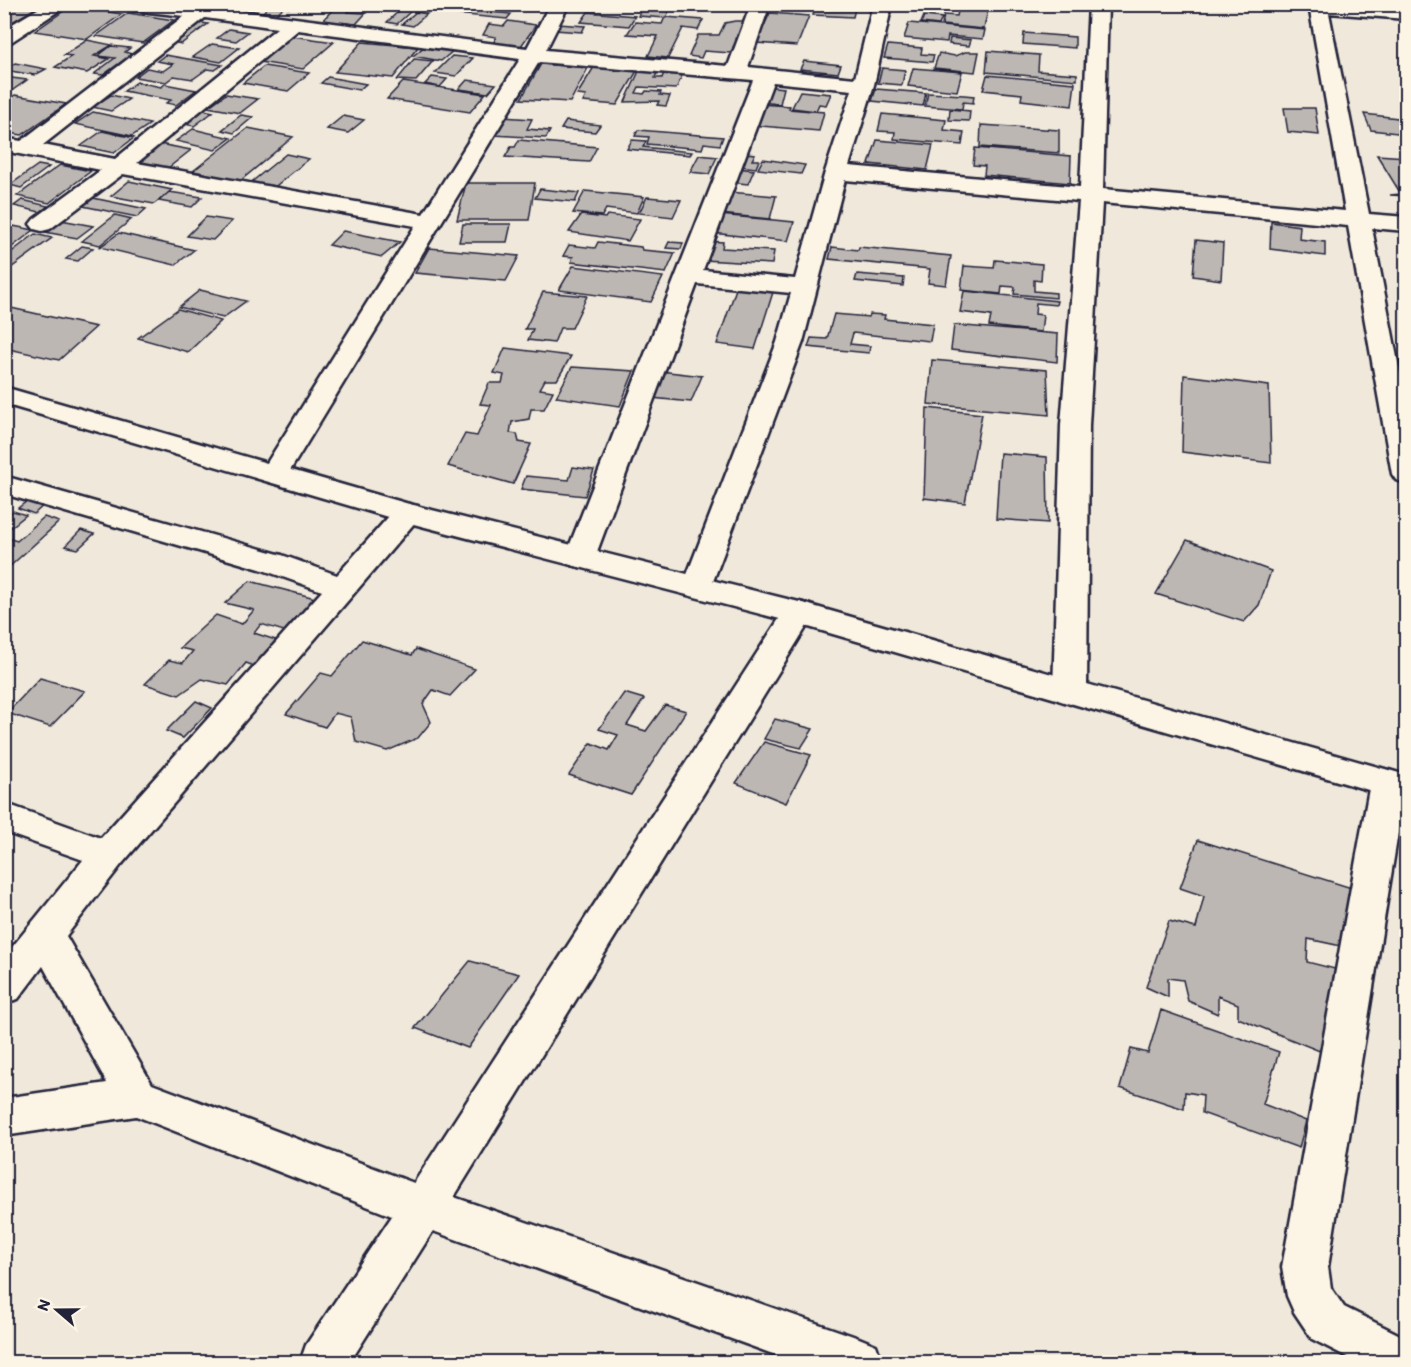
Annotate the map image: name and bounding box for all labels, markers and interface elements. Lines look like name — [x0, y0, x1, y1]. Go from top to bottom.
north arrow — [27, 1280, 87, 1340]
text: N — [33, 1297, 54, 1313]

